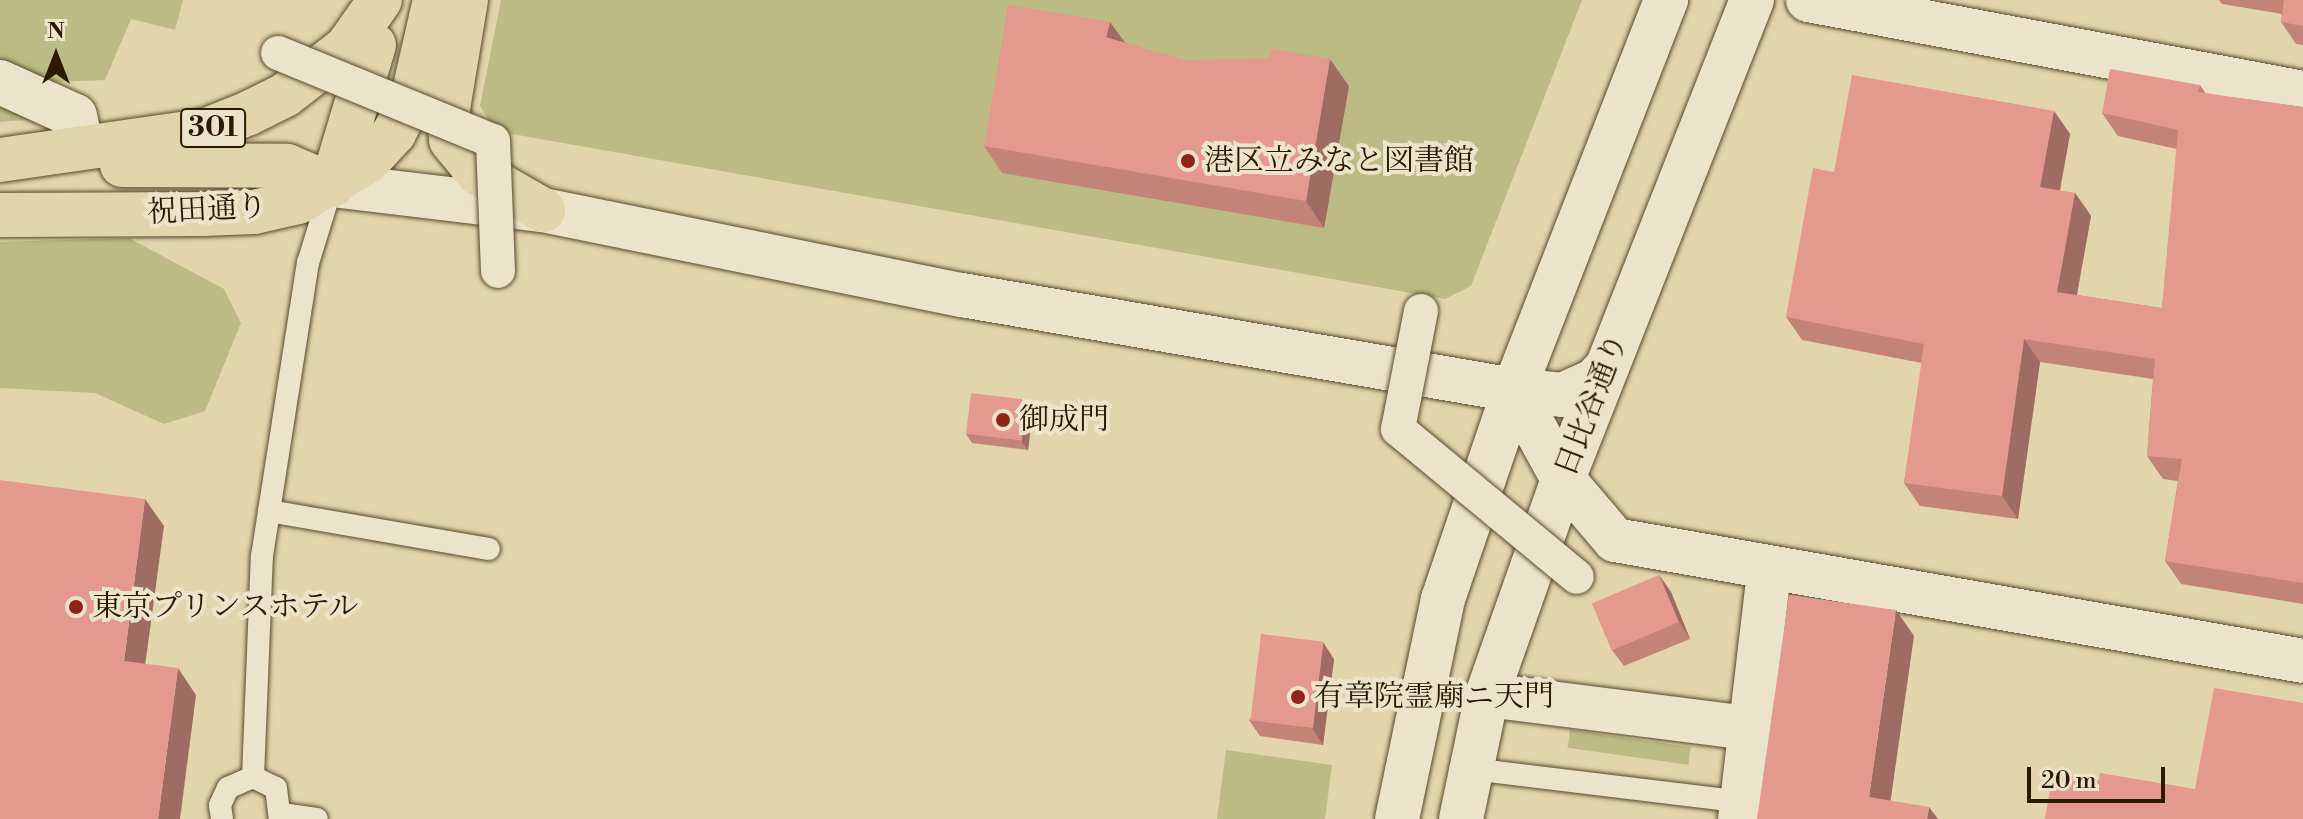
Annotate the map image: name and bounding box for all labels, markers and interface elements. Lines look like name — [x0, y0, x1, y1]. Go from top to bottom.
north arrow — [16, 16, 96, 96]
text: N — [47, 18, 65, 45]
road number: 301 — [179, 104, 247, 152]
place label: 港区立みなと図書館 — [1204, 143, 1474, 179]
marker: 港区立みなと図書館 — [1179, 152, 1197, 170]
street label: 祝田通り — [146, 189, 268, 231]
street label: 日比谷通り — [1548, 329, 1636, 481]
place label: 御成門 — [1019, 402, 1109, 438]
marker: 御成門 — [994, 411, 1012, 429]
place label: 東京プリンスホテル — [92, 589, 362, 625]
marker: 東京プリンスホテル — [67, 598, 85, 616]
place label: 有章院霊廟ニ天門 — [1314, 679, 1554, 715]
marker: 有章院霊廟ニ天門 — [1289, 688, 1307, 706]
scale bar — [2031, 751, 2169, 801]
text: 20 m — [2041, 766, 2097, 796]

